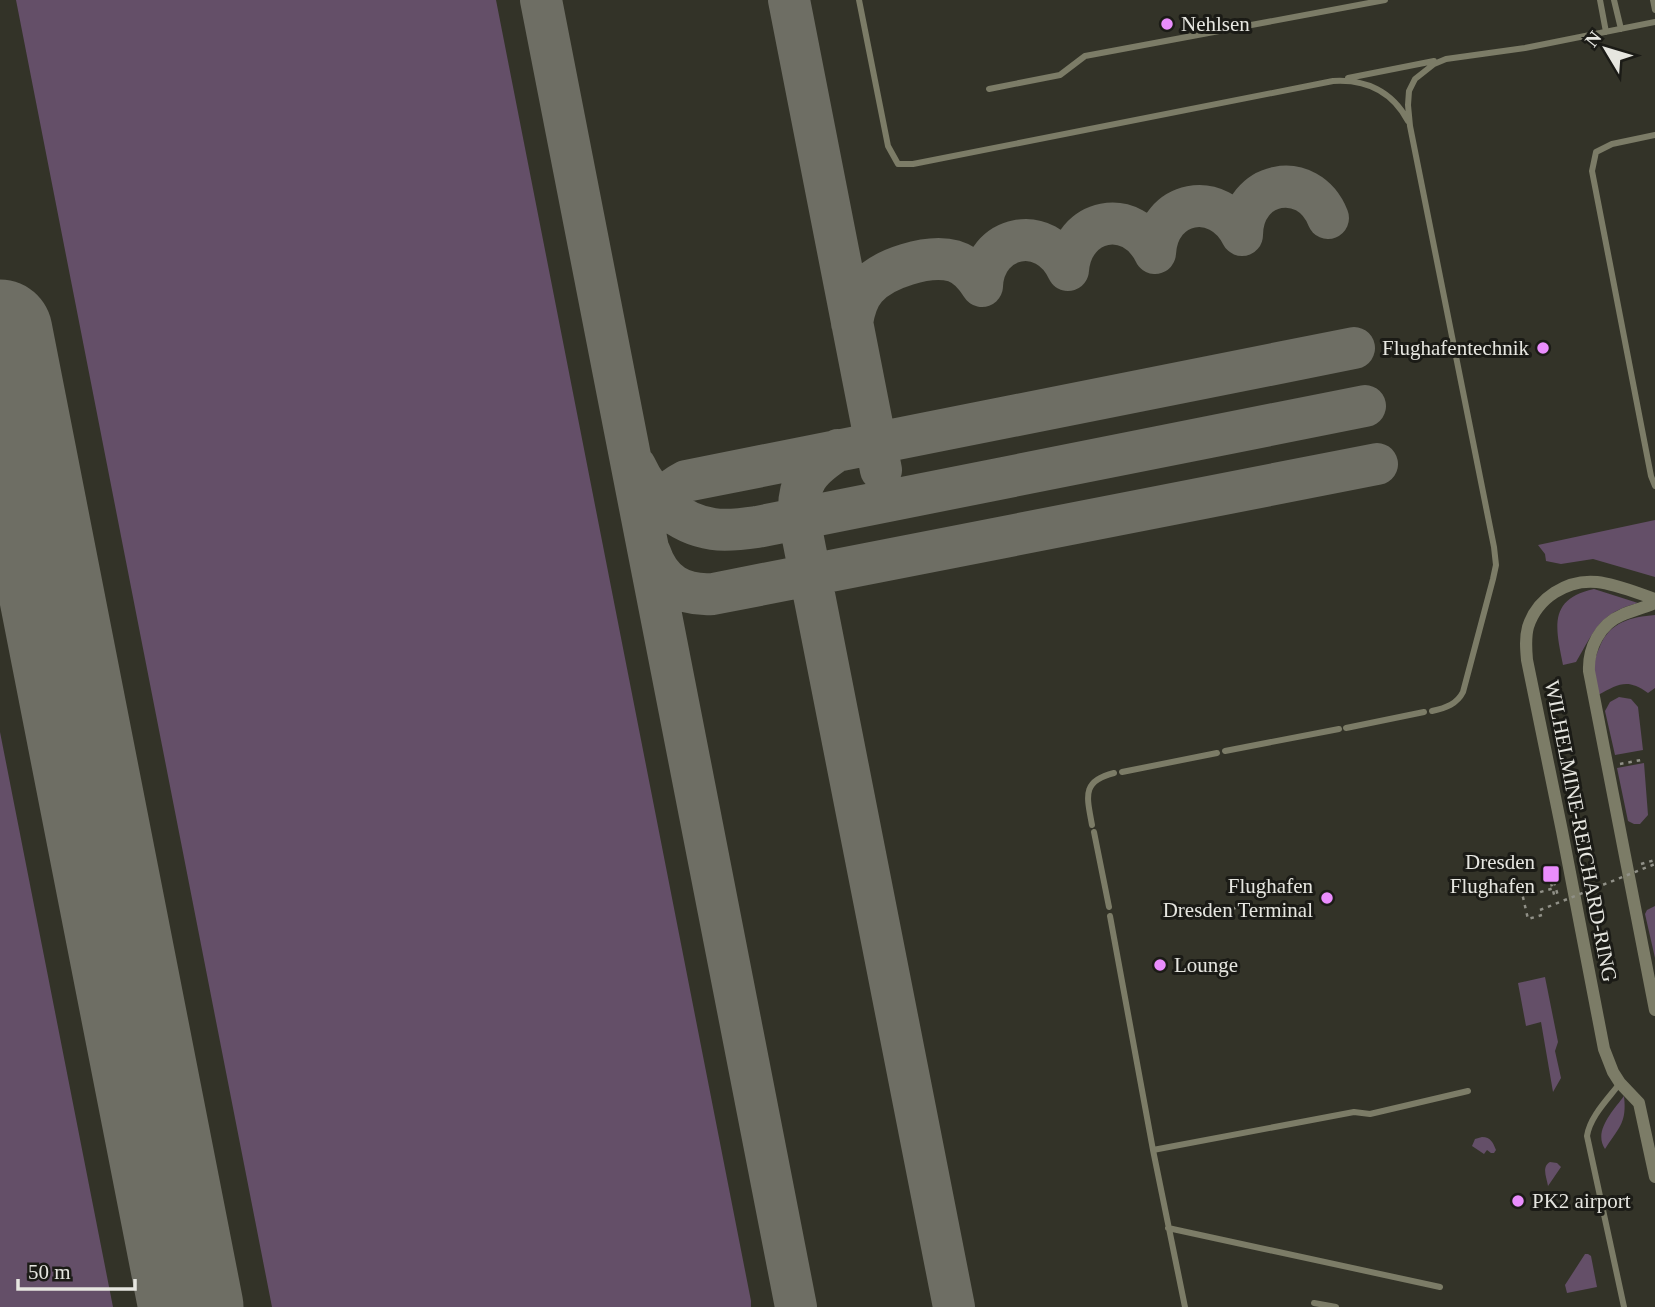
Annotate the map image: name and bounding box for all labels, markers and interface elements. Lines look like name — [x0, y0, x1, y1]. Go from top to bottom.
place label: Nehlsen — [1181, 12, 1250, 36]
north arrow — [1571, 14, 1641, 84]
marker: Nehlsen — [1159, 16, 1175, 32]
text: N — [1580, 27, 1606, 51]
place label: Flughafentechnik — [1382, 336, 1529, 360]
marker: Flughafentechnik — [1535, 340, 1551, 356]
street label: WILHELMINE-REICHARD-RING — [1540, 678, 1622, 984]
place label: Dresden Flughafen — [1450, 850, 1535, 898]
marker: Dresden Flughafen — [1541, 864, 1561, 884]
place label: Flughafen Dresden Terminal — [1163, 874, 1313, 922]
marker: Flughafen Dresden Terminal — [1319, 890, 1335, 906]
place label: Lounge — [1174, 953, 1238, 977]
marker: Lounge — [1152, 957, 1168, 973]
place label: PK2 airport — [1532, 1189, 1631, 1213]
marker: PK2 airport — [1510, 1193, 1526, 1209]
scale bar — [18, 1248, 135, 1292]
text: 50 m — [28, 1260, 71, 1284]

